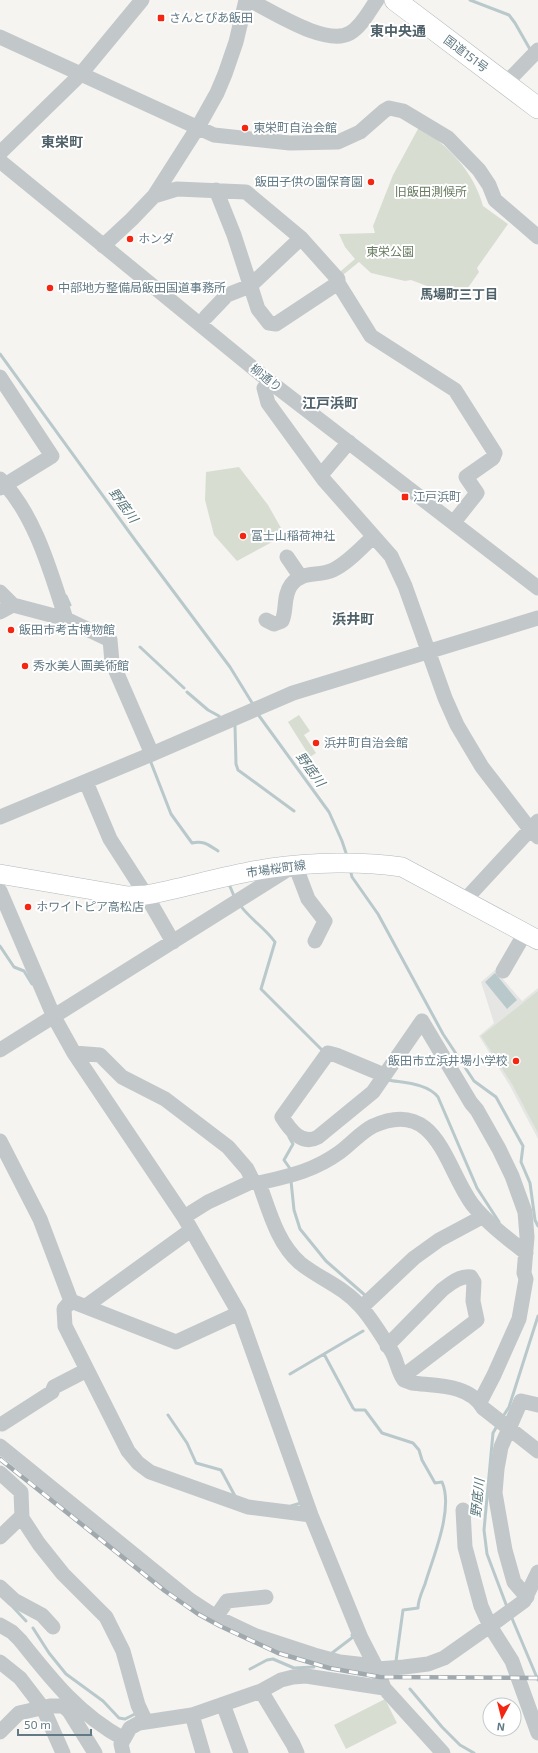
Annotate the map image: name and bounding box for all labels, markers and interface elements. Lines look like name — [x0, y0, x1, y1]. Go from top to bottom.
place label: さんとぴあ飯田 — [169, 10, 253, 24]
marker: さんとぴあ飯田 — [156, 13, 166, 23]
district label: 東中央通 — [370, 22, 426, 39]
street label: 国道151号 — [442, 32, 492, 74]
place label: 東栄町自治会館 — [253, 120, 337, 134]
marker: 東栄町自治会館 — [240, 123, 250, 133]
district label: 東栄町 — [41, 133, 83, 150]
place label: 飯田子供の園保育園 — [255, 174, 363, 188]
marker: 飯田子供の園保育園 — [366, 177, 376, 187]
park label: 旧飯田測候所 — [395, 184, 467, 198]
place label: ホンダ — [138, 231, 174, 245]
marker: ホンダ — [125, 234, 135, 244]
park label: 東栄公園 — [366, 244, 414, 258]
place label: 中部地方整備局飯田国道事務所 — [58, 280, 226, 294]
marker: 中部地方整備局飯田国道事務所 — [45, 283, 55, 293]
district label: 馬場町三丁目 — [420, 286, 498, 302]
street label: 柳通り — [248, 361, 285, 394]
district label: 江戸浜町 — [302, 394, 358, 411]
water label: 野底川 — [106, 485, 143, 527]
place label: 江戸浜町 — [413, 489, 461, 503]
marker: 江戸浜町 — [400, 492, 410, 502]
place label: 冨士山稲荷神社 — [251, 528, 335, 542]
marker: 冨士山稲荷神社 — [238, 531, 248, 541]
district label: 浜井町 — [332, 610, 374, 627]
place label: 飯田市考古博物館 — [19, 622, 115, 636]
marker: 飯田市考古博物館 — [6, 625, 16, 635]
place label: 秀水美人画美術館 — [33, 658, 129, 672]
marker: 秀水美人画美術館 — [20, 661, 30, 671]
place label: 浜井町自治会館 — [324, 735, 408, 749]
marker: 浜井町自治会館 — [311, 738, 321, 748]
water label: 野底川 — [293, 749, 330, 791]
street label: 市場桜町線 — [245, 857, 307, 879]
place label: ホワイトピア高松店 — [36, 899, 144, 913]
marker: ホワイトピア高松店 — [23, 902, 33, 912]
place label: 飯田市立浜井場小学校 — [388, 1053, 508, 1067]
marker: 飯田市立浜井場小学校 — [511, 1056, 521, 1066]
water label: 野底川 — [467, 1476, 487, 1518]
north arrow — [482, 1697, 522, 1737]
scale bar — [18, 1711, 91, 1737]
text: 50 m — [24, 1717, 51, 1731]
text: N — [496, 1720, 505, 1734]

